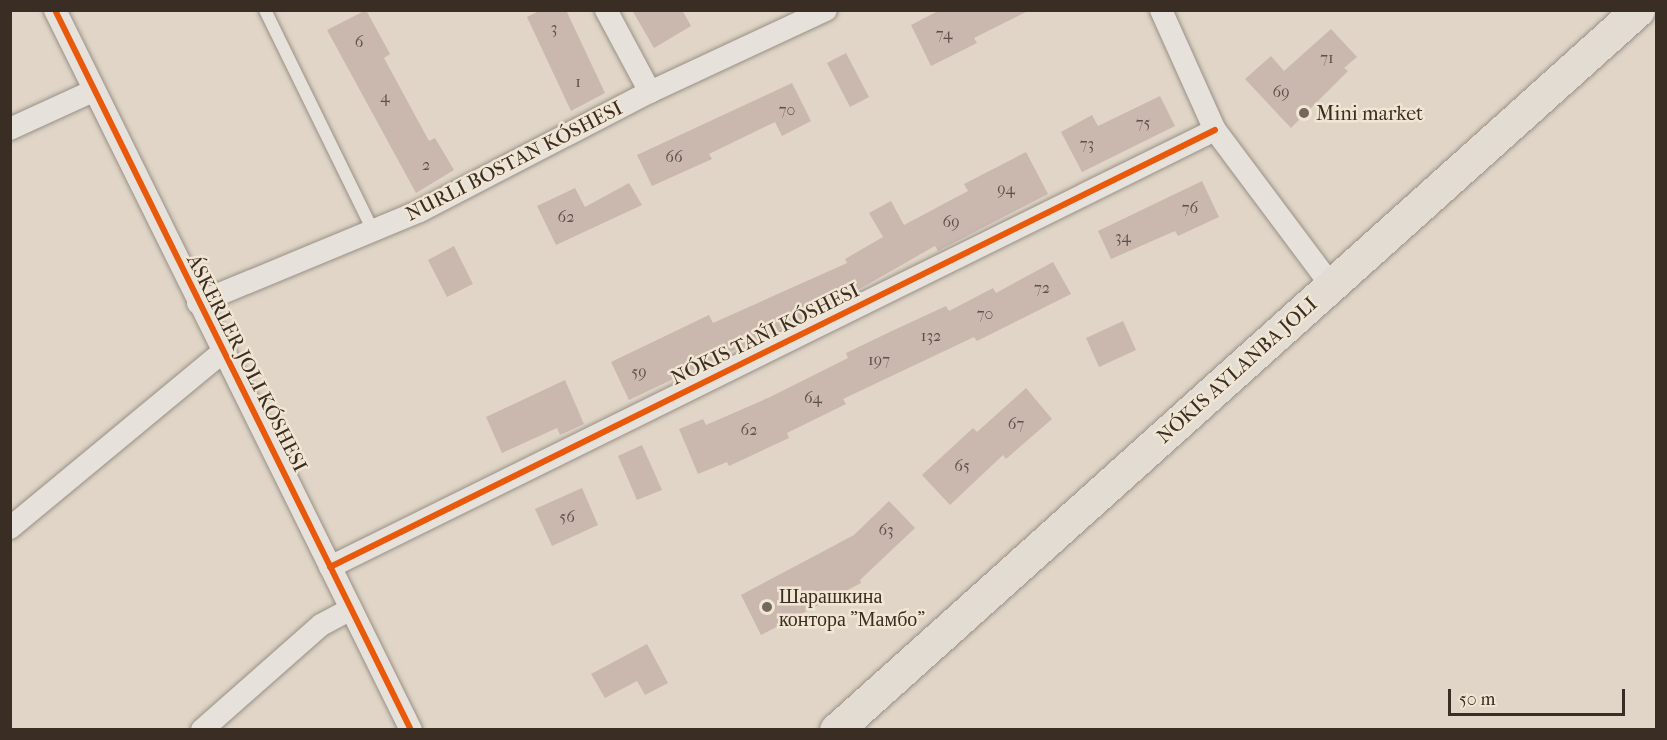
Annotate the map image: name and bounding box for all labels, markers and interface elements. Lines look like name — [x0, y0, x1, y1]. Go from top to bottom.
house number: 3 — [551, 18, 557, 38]
house number: 74 — [936, 24, 952, 44]
house number: 6 — [355, 32, 363, 52]
house number: 71 — [1320, 48, 1334, 68]
house number: 1 — [575, 72, 581, 92]
house number: 69 — [1272, 82, 1290, 102]
house number: 4 — [380, 87, 390, 107]
street label: NURLI BOSTAN KÓSHESI — [402, 96, 626, 226]
house number: 70 — [779, 100, 795, 120]
place label: Mini market — [1316, 101, 1423, 125]
marker: Mini market — [1297, 106, 1311, 120]
house number: 75 — [1136, 113, 1150, 133]
house number: 73 — [1080, 134, 1094, 154]
house number: 66 — [665, 147, 683, 167]
house number: 2 — [422, 155, 430, 175]
house number: 94 — [997, 179, 1015, 199]
house number: 76 — [1182, 198, 1198, 218]
house number: 62 — [558, 207, 574, 227]
house number: 69 — [942, 212, 960, 232]
house number: 34 — [1115, 227, 1131, 247]
street label: ÁSKERLER JOLI KÓSHESI — [182, 250, 312, 476]
street label: NÓKIS TAŃI KÓSHESI — [667, 278, 863, 390]
house number: 72 — [1034, 278, 1050, 298]
street label: NÓKIS AYLANBA JOLI — [1152, 292, 1322, 448]
house number: 70 — [977, 304, 993, 324]
house number: 132 — [921, 326, 941, 346]
house number: 197 — [868, 350, 890, 370]
house number: 59 — [631, 362, 647, 382]
house number: 64 — [804, 388, 822, 408]
house number: 67 — [1008, 414, 1024, 434]
house number: 62 — [741, 420, 757, 440]
house number: 65 — [954, 456, 970, 476]
house number: 56 — [559, 507, 575, 527]
house number: 63 — [878, 520, 894, 540]
place label: Шарашкина контора "Мамбо" — [779, 584, 925, 631]
marker: Шарашкина контора "Мамбо" — [760, 600, 774, 614]
scale bar — [1451, 677, 1628, 715]
text: 50 m — [1459, 689, 1495, 710]

